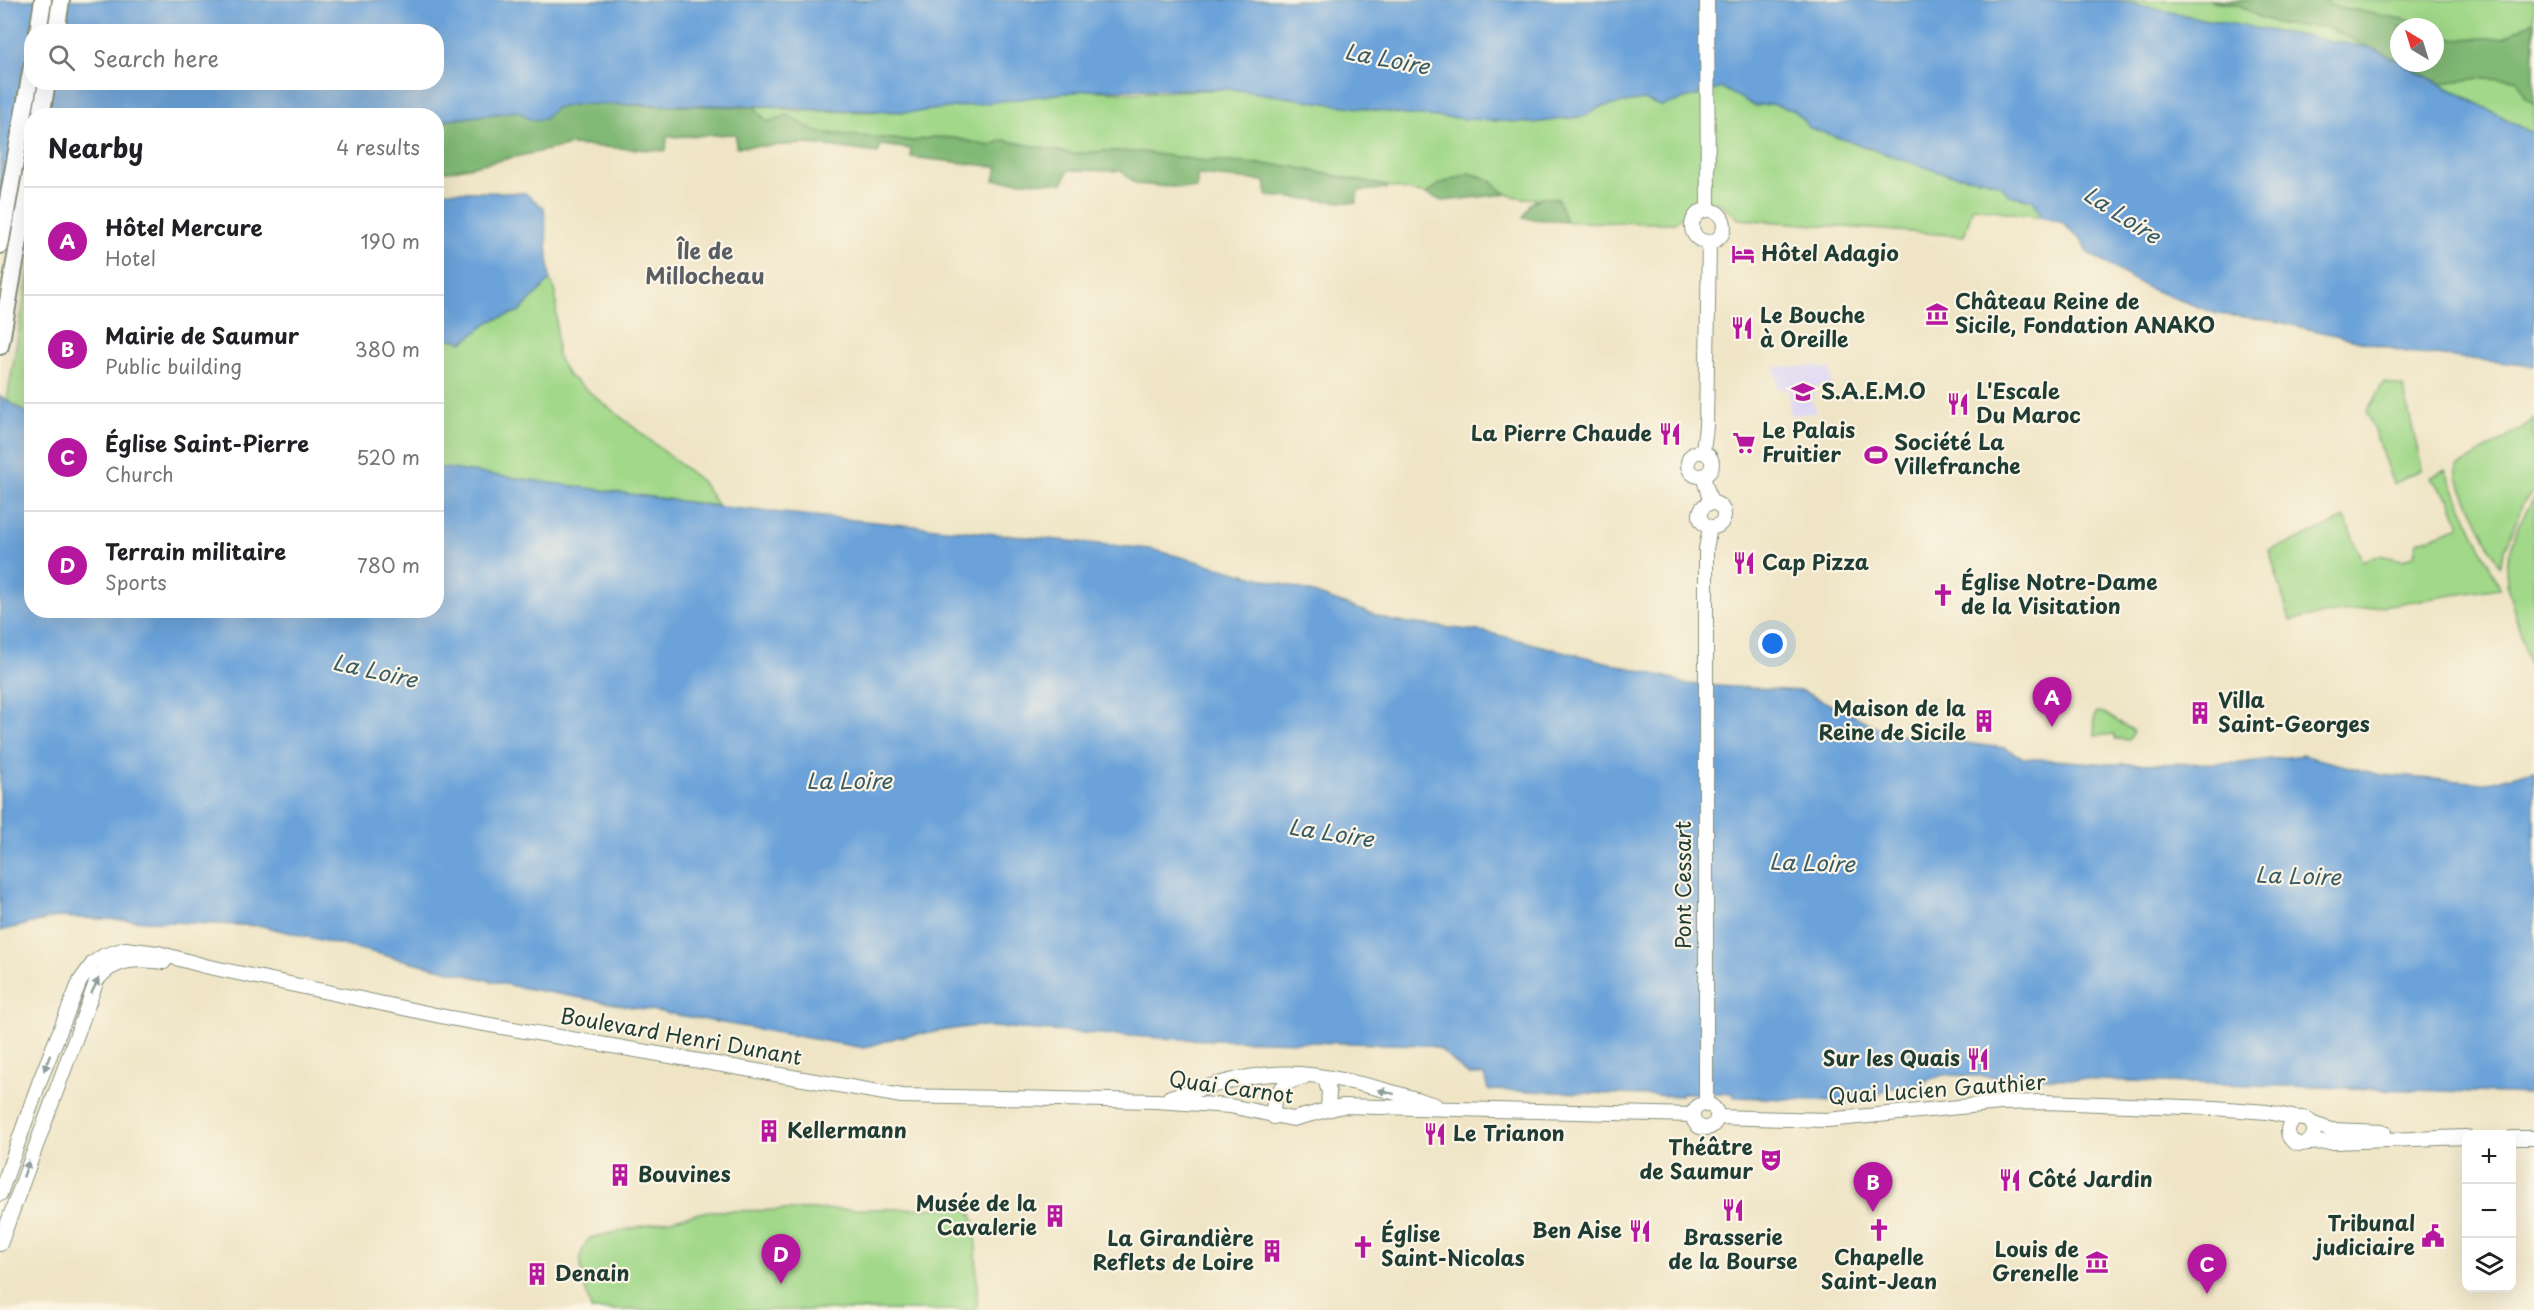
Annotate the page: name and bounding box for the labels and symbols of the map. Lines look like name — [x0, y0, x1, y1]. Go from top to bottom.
north arrow — [2390, 18, 2444, 72]
water label: La Loire — [1342, 33, 1434, 82]
water label: La Loire — [2078, 177, 2169, 252]
district label: Île de Millocheau — [645, 233, 765, 291]
place label: Hôtel Adagio — [1761, 236, 1899, 268]
hotel icon: Hôtel Adagio — [1730, 241, 1756, 267]
place label: Château Reine de Sicile, Fondation ANAKO — [1955, 284, 2215, 340]
place label: Le Bouche à Oreille — [1760, 298, 1865, 354]
museum icon: Château Reine de Sicile, Fondation ANAKO — [1924, 301, 1950, 327]
restaurant icon: Le Bouche à Oreille — [1729, 315, 1755, 341]
place label: S.A.E.M.O — [1821, 374, 1926, 406]
place label: L'Escale Du Maroc — [1976, 374, 2081, 430]
school or university icon: S.A.E.M.O — [1790, 379, 1816, 405]
restaurant icon: L'Escale Du Maroc — [1945, 391, 1971, 417]
place label: Le Palais Fruitier — [1762, 413, 1855, 469]
place label: La Pierre Chaude — [1471, 416, 1652, 448]
restaurant icon: La Pierre Chaude — [1657, 421, 1683, 447]
place label: Société La Villefranche — [1894, 425, 2021, 481]
supermarket icon: Le Palais Fruitier — [1731, 430, 1757, 456]
sports icon: Société La Villefranche — [1863, 442, 1889, 468]
place label: Cap Pizza — [1762, 545, 1869, 577]
restaurant icon: Cap Pizza — [1731, 550, 1757, 576]
place label: Église Notre-Dame de la Visitation — [1961, 565, 2158, 621]
church icon: Église Notre-Dame de la Visitation — [1930, 582, 1956, 608]
your location — [1758, 629, 1787, 658]
water label: La Loire — [330, 644, 422, 696]
pin: A — [2032, 678, 2072, 727]
place label: Villa Saint-Georges — [2218, 683, 2370, 739]
place label: Maison de la Reine de Sicile — [1819, 691, 1966, 747]
building icon: Villa Saint-Georges — [2187, 700, 2213, 726]
building icon: Maison de la Reine de Sicile — [1971, 708, 1997, 734]
water label: La Loire — [806, 763, 893, 796]
water label: La Loire — [1286, 809, 1377, 855]
street label: Pont Cessart — [1666, 821, 1698, 949]
water label: La Loire — [1769, 844, 1857, 880]
water label: La Loire — [2255, 857, 2343, 893]
one-way arrow — [90, 978, 99, 995]
street label: Boulevard Henri Dunant — [558, 998, 805, 1072]
place label: Sur les Quais — [1823, 1041, 1960, 1073]
restaurant icon: Sur les Quais — [1965, 1046, 1991, 1072]
one-way arrow — [41, 1054, 51, 1072]
street label: Quai Carnot — [1167, 1061, 1296, 1111]
street label: Quai Lucien Gauthier — [1827, 1064, 2047, 1112]
one-way arrow — [1377, 1087, 1395, 1097]
place label: Kellermann — [787, 1113, 907, 1145]
place label: Le Trianon — [1453, 1116, 1565, 1148]
building icon: Kellermann — [756, 1118, 782, 1144]
restaurant icon: Le Trianon — [1422, 1121, 1448, 1147]
place label: Théâtre de Saumur — [1639, 1130, 1753, 1186]
theatre icon: Théâtre de Saumur — [1758, 1147, 1784, 1173]
place label: Bouvines — [638, 1157, 731, 1189]
one-way arrow — [22, 1160, 32, 1178]
building icon: Bouvines — [607, 1162, 633, 1188]
pin: B — [1854, 1162, 1892, 1212]
place label: Côté Jardin — [2028, 1162, 2153, 1194]
restaurant icon: Côté Jardin — [1997, 1167, 2023, 1193]
place label: Musée de la Cavalerie — [916, 1186, 1037, 1242]
restaurant icon: Brasserie de la Bourse — [1720, 1197, 1746, 1223]
building icon: Musée de la Cavalerie — [1042, 1203, 1068, 1229]
place label: Tribunal judiciaire — [2312, 1206, 2415, 1262]
place label: Ben Aise — [1532, 1213, 1622, 1245]
place label: Église Saint-Nicolas — [1381, 1217, 1525, 1273]
church icon: Chapelle Saint-Jean — [1866, 1217, 1892, 1243]
restaurant icon: Ben Aise — [1627, 1218, 1653, 1244]
place label: Brasserie de la Bourse — [1668, 1220, 1798, 1276]
place label: La Girandière Reflets de Loire — [1093, 1221, 1254, 1277]
public building icon: Tribunal judiciaire — [2420, 1223, 2446, 1249]
place label: Louis de Grenelle — [1992, 1232, 2079, 1288]
pin: D — [762, 1234, 800, 1284]
church icon: Église Saint-Nicolas — [1350, 1234, 1376, 1260]
building icon: La Girandière Reflets de Loire — [1259, 1238, 1285, 1264]
place label: Chapelle Saint-Jean — [1821, 1240, 1937, 1296]
pin: C — [2188, 1244, 2226, 1294]
museum icon: Louis de Grenelle — [2084, 1249, 2110, 1275]
place label: Denain — [555, 1256, 629, 1288]
building icon: Denain — [524, 1261, 550, 1287]

